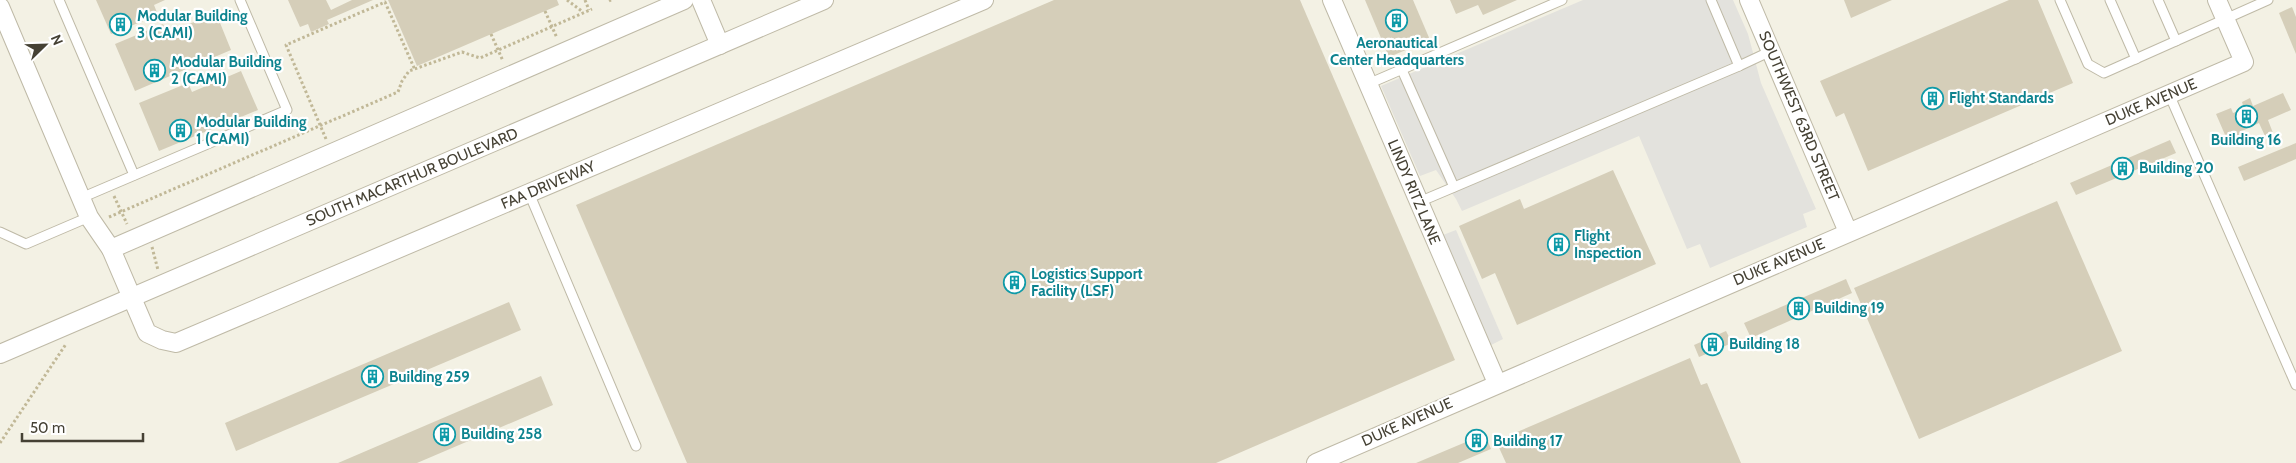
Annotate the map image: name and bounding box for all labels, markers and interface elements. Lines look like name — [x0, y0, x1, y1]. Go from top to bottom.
place label: Modular Building 3 (CAMI) — [137, 7, 248, 42]
building icon: Aeronautical Center Headquarters — [1385, 8, 1409, 32]
building icon: Modular Building 3 (CAMI) — [109, 13, 133, 37]
north arrow — [20, 20, 70, 70]
street label: SOUTHWEST 63RD STREET — [1755, 28, 1843, 204]
text: N — [47, 32, 67, 48]
place label: Aeronautical Center Headquarters — [1330, 34, 1464, 69]
place label: Modular Building 2 (CAMI) — [171, 53, 282, 88]
building icon: Modular Building 2 (CAMI) — [143, 59, 167, 83]
street label: DUKE AVENUE — [2103, 75, 2199, 129]
building icon: Flight Standards — [1921, 86, 1945, 110]
place label: Flight Standards — [1949, 89, 2054, 107]
building icon: Building 16 — [2234, 105, 2258, 129]
place label: Modular Building 1 (CAMI) — [196, 113, 307, 148]
building icon: Modular Building 1 (CAMI) — [168, 119, 192, 143]
street label: SOUTH MACARTHUR BOULEVARD — [303, 124, 521, 230]
place label: Building 16 — [2211, 131, 2281, 149]
street label: LINDY RITZ LANE — [1384, 137, 1444, 247]
building icon: Building 20 — [2111, 156, 2135, 180]
street label: FAA DRIVEWAY — [498, 157, 598, 213]
place label: Building 20 — [2139, 159, 2214, 177]
place label: Flight Inspection — [1574, 227, 1641, 262]
building icon: Flight Inspection — [1546, 233, 1570, 257]
street label: DUKE AVENUE — [1731, 235, 1827, 289]
place label: Logistics Support Facility (LSF) — [1031, 265, 1143, 300]
building icon: Logistics Support Facility (LSF) — [1003, 271, 1027, 295]
building icon: Building 19 — [1786, 296, 1810, 320]
place label: Building 19 — [1814, 299, 1884, 317]
building icon: Building 18 — [1701, 332, 1725, 356]
place label: Building 18 — [1729, 335, 1800, 353]
building icon: Building 259 — [361, 365, 385, 389]
place label: Building 259 — [389, 368, 470, 386]
street label: DUKE AVENUE — [1359, 394, 1455, 450]
scale bar — [22, 410, 144, 442]
text: 50 m — [30, 419, 65, 437]
building icon: Building 258 — [433, 422, 457, 446]
place label: Building 258 — [461, 425, 542, 443]
building icon: Building 17 — [1465, 429, 1489, 453]
place label: Building 17 — [1493, 432, 1563, 450]

